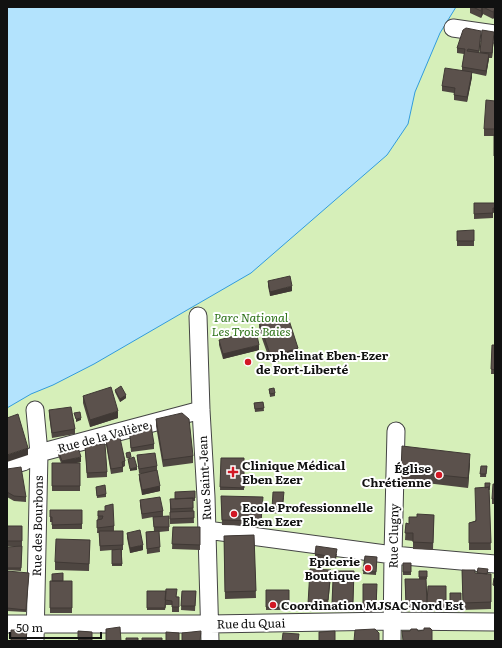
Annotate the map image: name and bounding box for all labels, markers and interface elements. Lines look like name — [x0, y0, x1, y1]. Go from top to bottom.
park label: Parc National Les Trois Baies — [212, 308, 290, 340]
place label: Orphelinat Eben-Ezer de Fort-Liberté — [256, 346, 389, 378]
marker: Orphelinat Eben-Ezer de Fort-Liberté — [243, 357, 253, 367]
street label: Rue de la Valière — [55, 415, 151, 457]
street label: Rue Saint-Jean — [193, 435, 215, 521]
place label: Clinique Médical Eben Ezer — [242, 456, 346, 488]
place label: Église Chrétienne — [362, 459, 431, 491]
marker: Clinique Médical Eben Ezer — [227, 466, 239, 478]
marker: Église Chrétienne — [434, 470, 444, 480]
street label: Rue des Bourbons — [27, 475, 47, 577]
place label: Ecole Professionnelle Eben Ezer — [242, 498, 373, 530]
street label: Rue Clugny — [383, 503, 403, 569]
marker: Ecole Professionnelle Eben Ezer — [229, 509, 239, 519]
place label: Epicerie Boutique — [304, 552, 360, 584]
marker: Epicerie Boutique — [363, 563, 373, 573]
place label: Coordination MJSAC Nord Est — [281, 596, 465, 614]
marker: Coordination MJSAC Nord Est — [268, 600, 278, 610]
street label: Rue du Quai — [216, 613, 286, 633]
scale bar — [10, 614, 101, 640]
text: 50 m — [16, 618, 43, 636]

